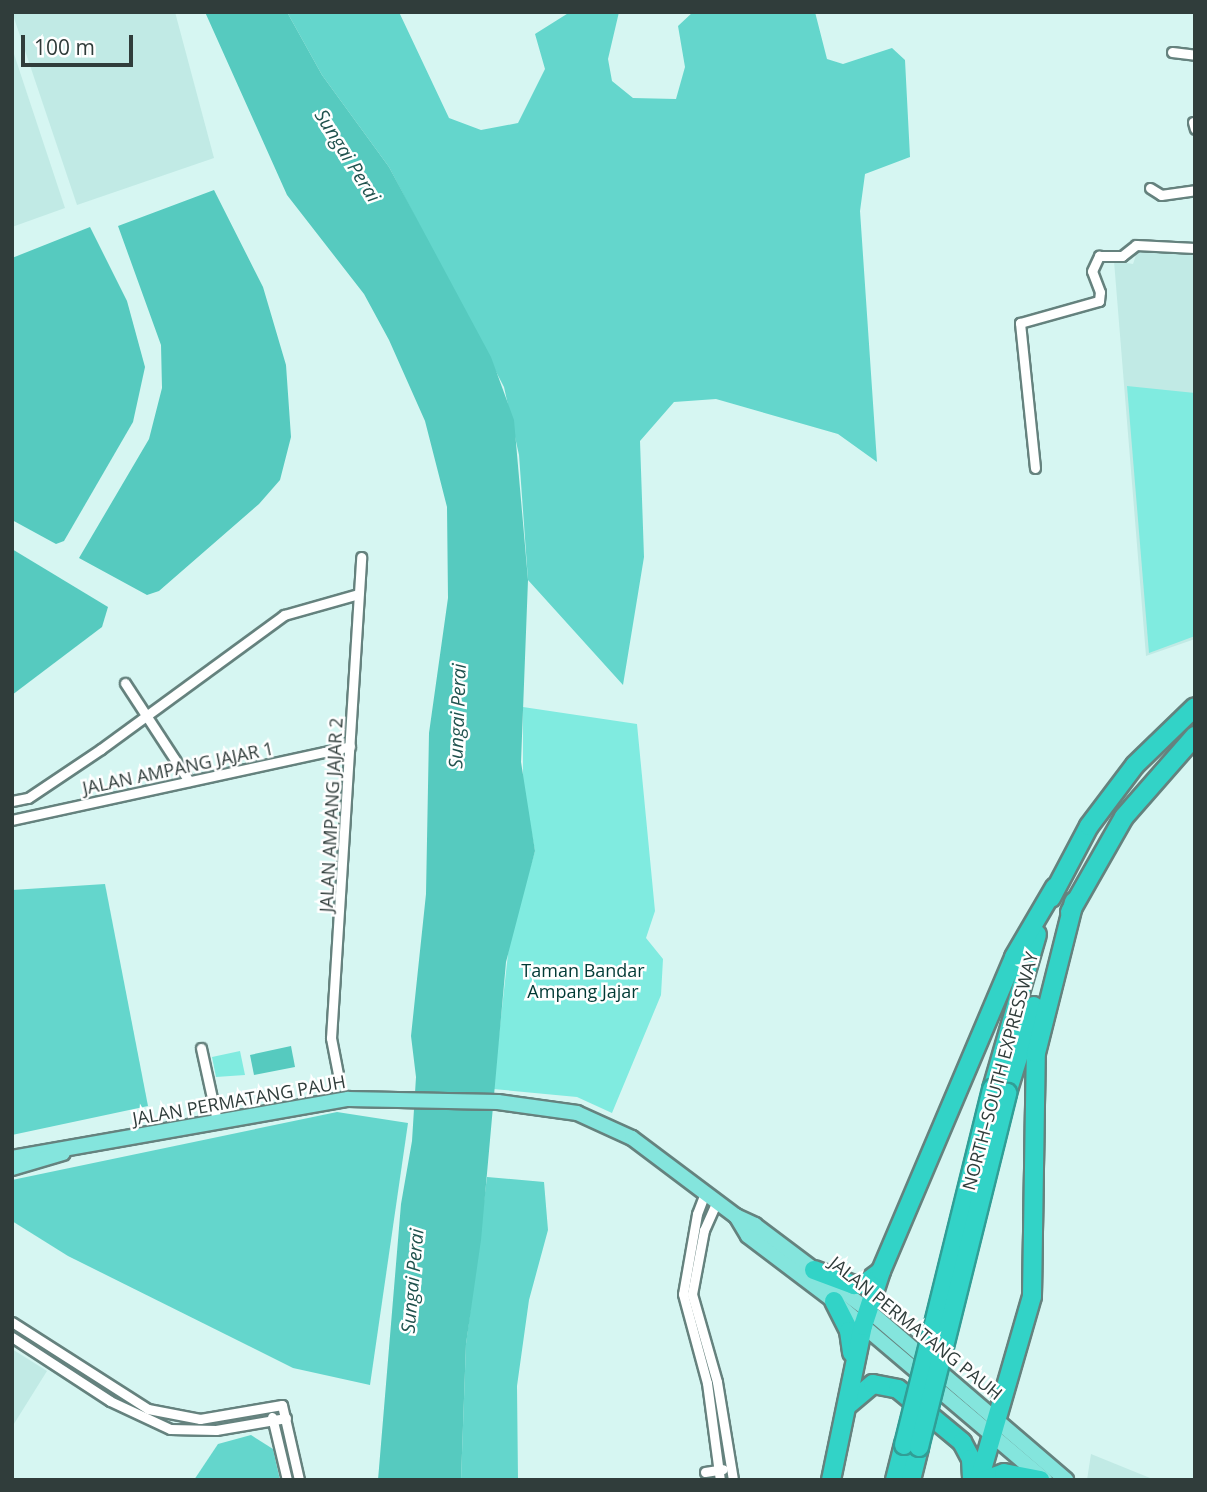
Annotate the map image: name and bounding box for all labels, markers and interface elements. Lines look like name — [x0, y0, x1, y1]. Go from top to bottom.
scale bar — [24, 21, 136, 65]
text: 100 m — [34, 33, 95, 61]
water label: Sungai Perai — [309, 105, 385, 207]
water label: Sungai Perai — [445, 663, 471, 769]
street label: JALAN AMPANG JAJAR 2 — [315, 717, 347, 913]
street label: JALAN AMPANG JAJAR 1 — [80, 737, 276, 799]
street label: NORTH–SOUTH EXPRESSWAY — [958, 949, 1042, 1193]
park label: Taman Bandar Ampang Jajar — [521, 960, 645, 1002]
street label: JALAN PERMATANG PAUH — [131, 1071, 347, 1129]
water label: Sungai Perai — [397, 1228, 429, 1334]
street label: JALAN PERMATANG PAUH — [825, 1252, 1007, 1404]

